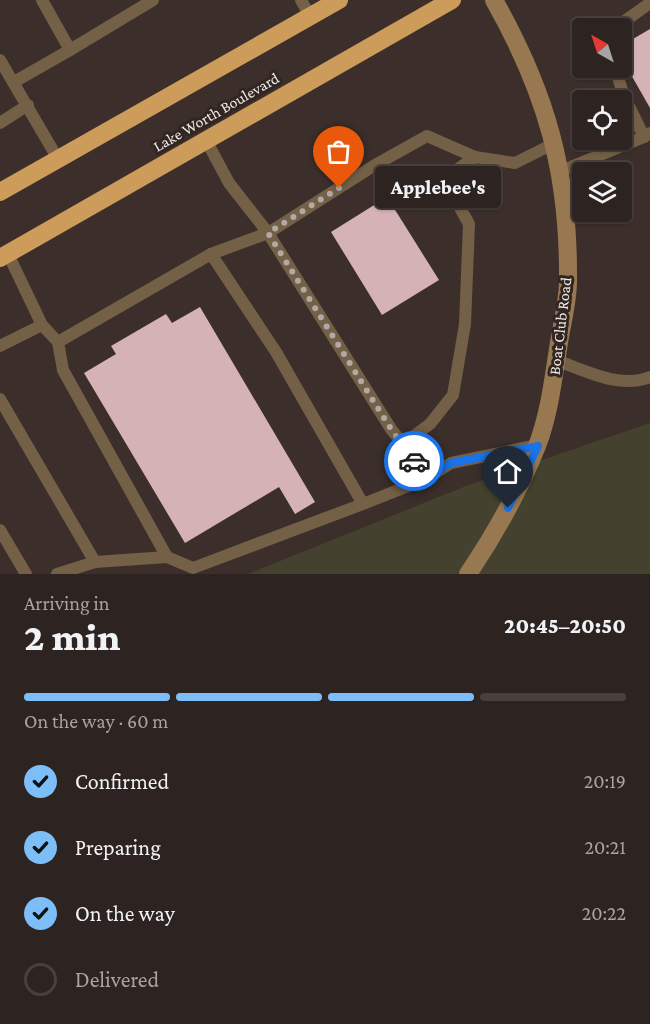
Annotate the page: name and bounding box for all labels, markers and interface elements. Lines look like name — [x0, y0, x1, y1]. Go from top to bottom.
north arrow — [572, 18, 632, 78]
map controls — [572, 18, 632, 222]
street label: Lake Worth Boulevard — [150, 69, 282, 155]
button: locate — [572, 90, 632, 150]
pin — [313, 126, 364, 188]
icon: bag — [322, 135, 355, 168]
button: layers — [572, 162, 632, 222]
callout: Applebee's — [375, 167, 501, 209]
text: Applebee's — [391, 176, 485, 198]
street label: Boat Club Road — [546, 276, 574, 376]
courier — [384, 431, 444, 491]
icon: car — [398, 445, 431, 478]
pin — [482, 446, 533, 508]
icon: home — [491, 455, 524, 488]
text: Arriving in — [24, 592, 109, 614]
text: 20:45–20:50 — [504, 613, 626, 638]
text: 2 min — [24, 615, 120, 658]
text: On the way · 60 m — [24, 710, 168, 732]
icon: check — [24, 765, 57, 798]
text: Confirmed — [75, 769, 169, 794]
text: 20:19 — [584, 770, 626, 792]
icon: check — [24, 831, 57, 864]
text: Preparing — [75, 835, 161, 860]
text: 20:21 — [584, 836, 626, 858]
icon: check — [24, 897, 57, 930]
text: On the way — [75, 901, 175, 926]
text: 20:22 — [582, 902, 626, 924]
text: Delivered — [75, 967, 159, 992]

